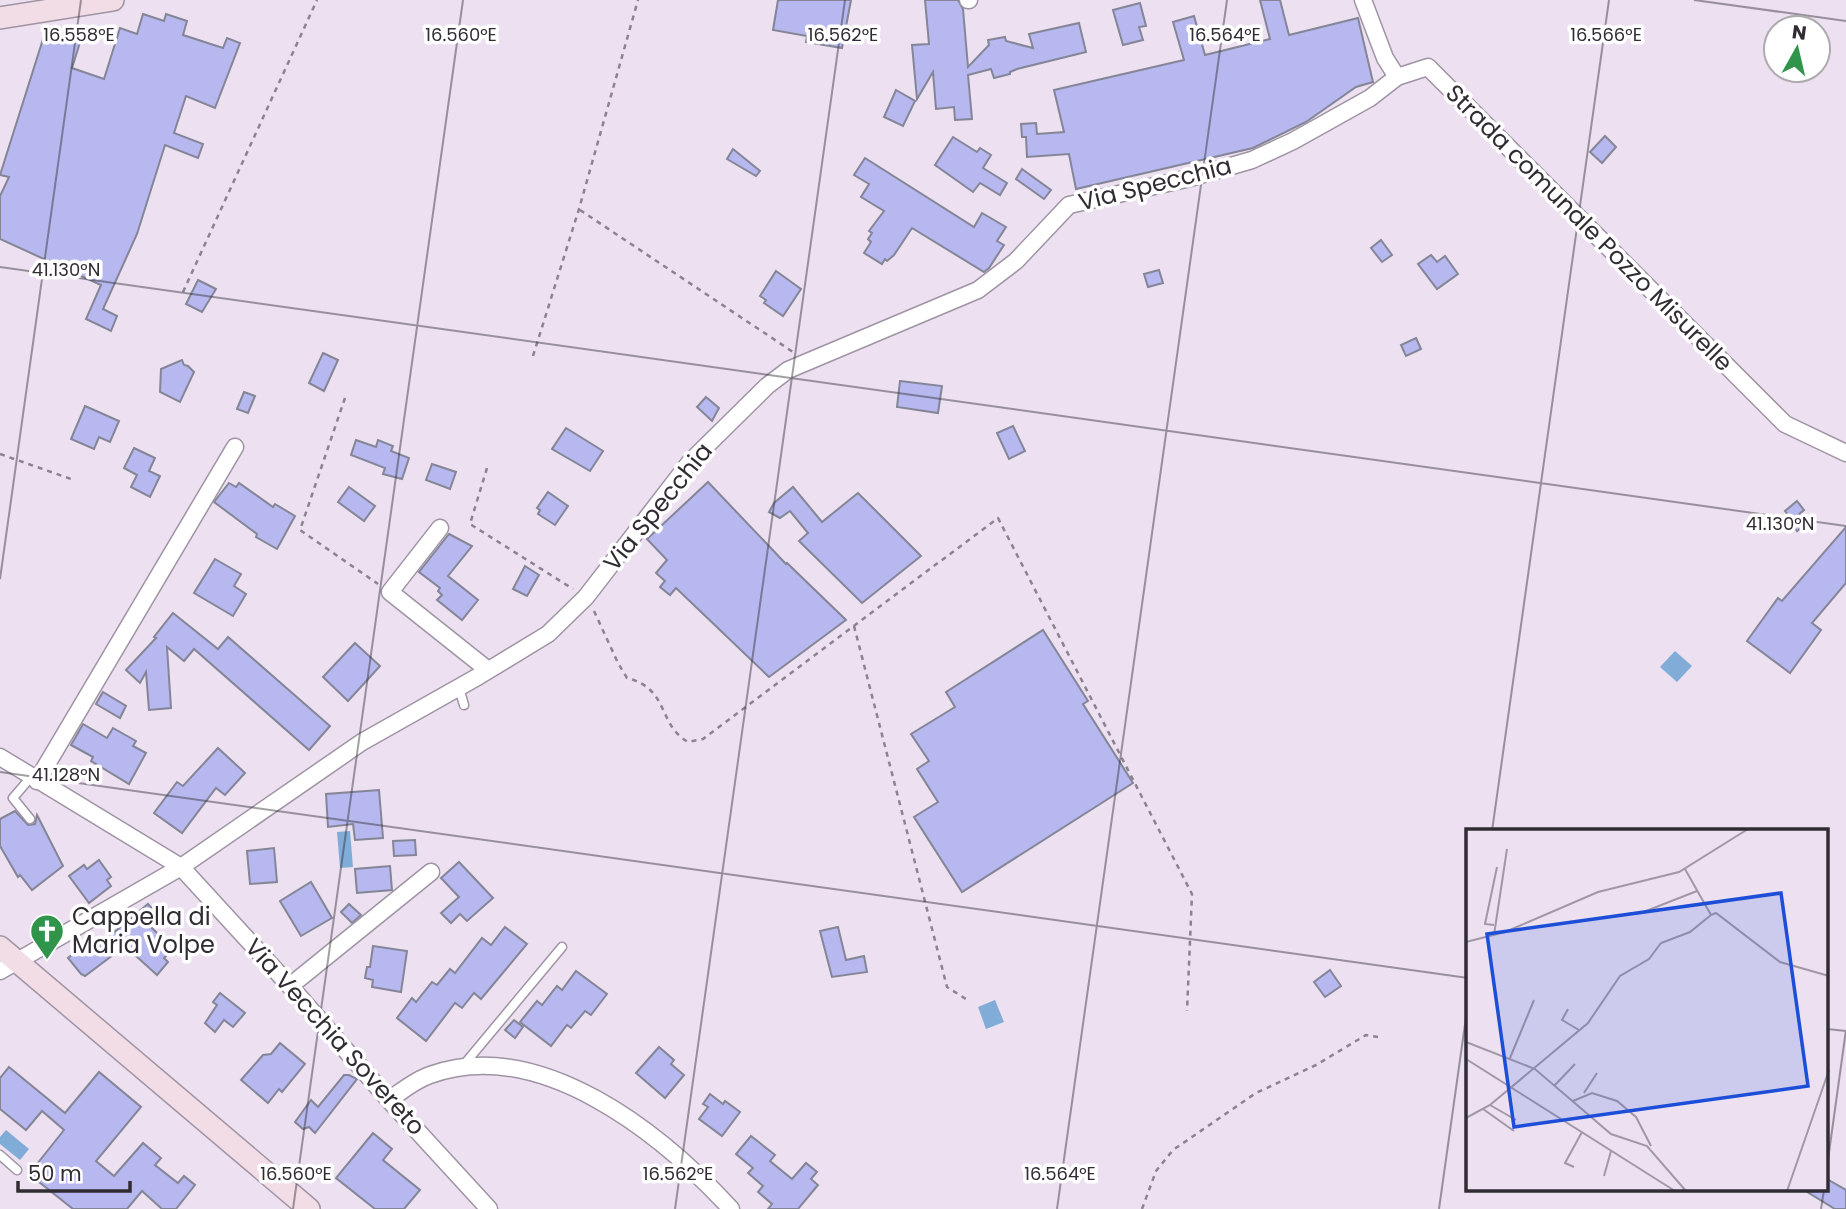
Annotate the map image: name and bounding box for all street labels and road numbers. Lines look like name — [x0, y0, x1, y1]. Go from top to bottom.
street label: Strada comunale Pozzo Misurelle — [1439, 77, 1740, 378]
street label: Via Specchia — [1075, 149, 1235, 218]
street label: Via Specchia — [596, 435, 720, 578]
street label: Via Vecchia Sovereto — [238, 931, 433, 1142]

